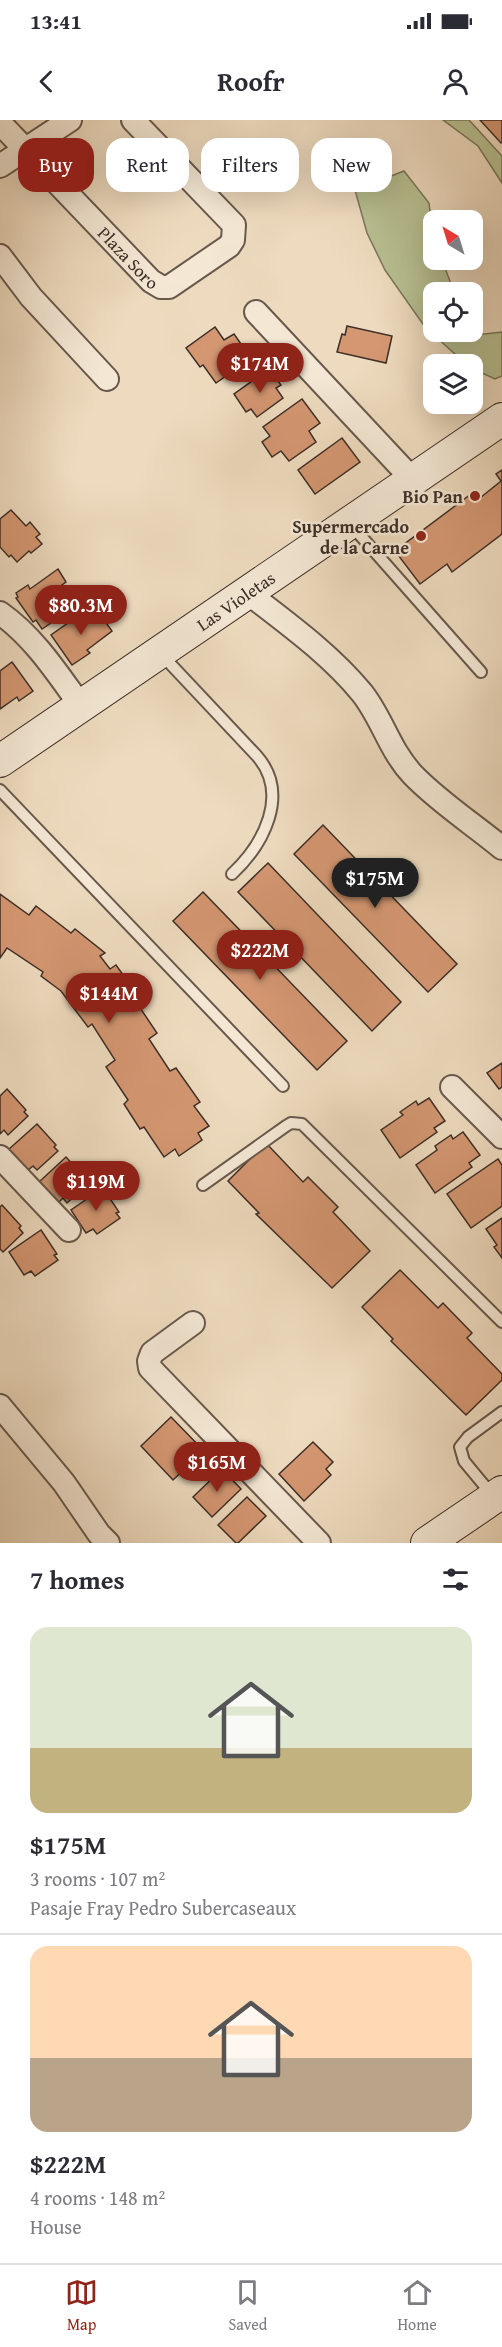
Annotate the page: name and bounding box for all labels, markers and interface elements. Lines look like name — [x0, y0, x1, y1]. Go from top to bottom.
text: 13:41 — [30, 5, 82, 37]
text: Roofr — [217, 61, 285, 101]
icon: back — [30, 65, 63, 98]
icon: person — [439, 65, 472, 98]
chip: Buy — [18, 138, 94, 192]
chip: Rent — [106, 138, 189, 192]
chip: Filters — [201, 138, 299, 192]
chip: New — [311, 138, 392, 192]
north arrow — [423, 210, 483, 270]
map controls — [423, 210, 483, 414]
street label: Plaza Soro — [92, 220, 163, 296]
button: locate — [423, 282, 483, 342]
pin: $174M — [218, 343, 302, 394]
text: $174M — [231, 348, 289, 377]
button: layers — [423, 354, 483, 414]
place label: Bio Pan — [402, 483, 463, 510]
marker: Bio Pan — [468, 489, 482, 503]
place label: Supermercado de la Carne — [292, 513, 409, 561]
marker: Supermercado de la Carne — [414, 529, 428, 543]
street label: Las Violetas — [191, 564, 280, 637]
pin: $80.3M — [32, 585, 130, 636]
text: $80.3M — [49, 590, 113, 619]
pin: $175M — [333, 858, 417, 909]
text: $175M — [346, 863, 404, 892]
pin: $222M — [218, 930, 302, 981]
text: $222M — [231, 935, 289, 964]
pin: $144M — [67, 973, 151, 1024]
text: $144M — [80, 978, 138, 1007]
pin: $119M — [54, 1161, 138, 1212]
text: $119M — [67, 1166, 125, 1195]
pin: $165M — [175, 1442, 259, 1493]
text: $165M — [188, 1447, 246, 1476]
text: 7 homes — [30, 1560, 125, 1599]
icon: filters — [439, 1563, 472, 1596]
icon: home — [197, 1666, 305, 1774]
text: $175M — [30, 1825, 106, 1864]
text: 3 rooms · 107 m² — [30, 1864, 165, 1893]
text: Pasaje Fray Pedro Subercaseaux — [30, 1893, 296, 1922]
icon: home — [197, 1985, 305, 2093]
text: $222M — [30, 2144, 106, 2183]
text: 4 rooms · 148 m² — [30, 2183, 165, 2212]
text: House — [30, 2212, 82, 2241]
tab: Map — [65, 2276, 98, 2336]
tab: Saved — [228, 2276, 267, 2336]
tab: Home — [397, 2276, 437, 2336]

